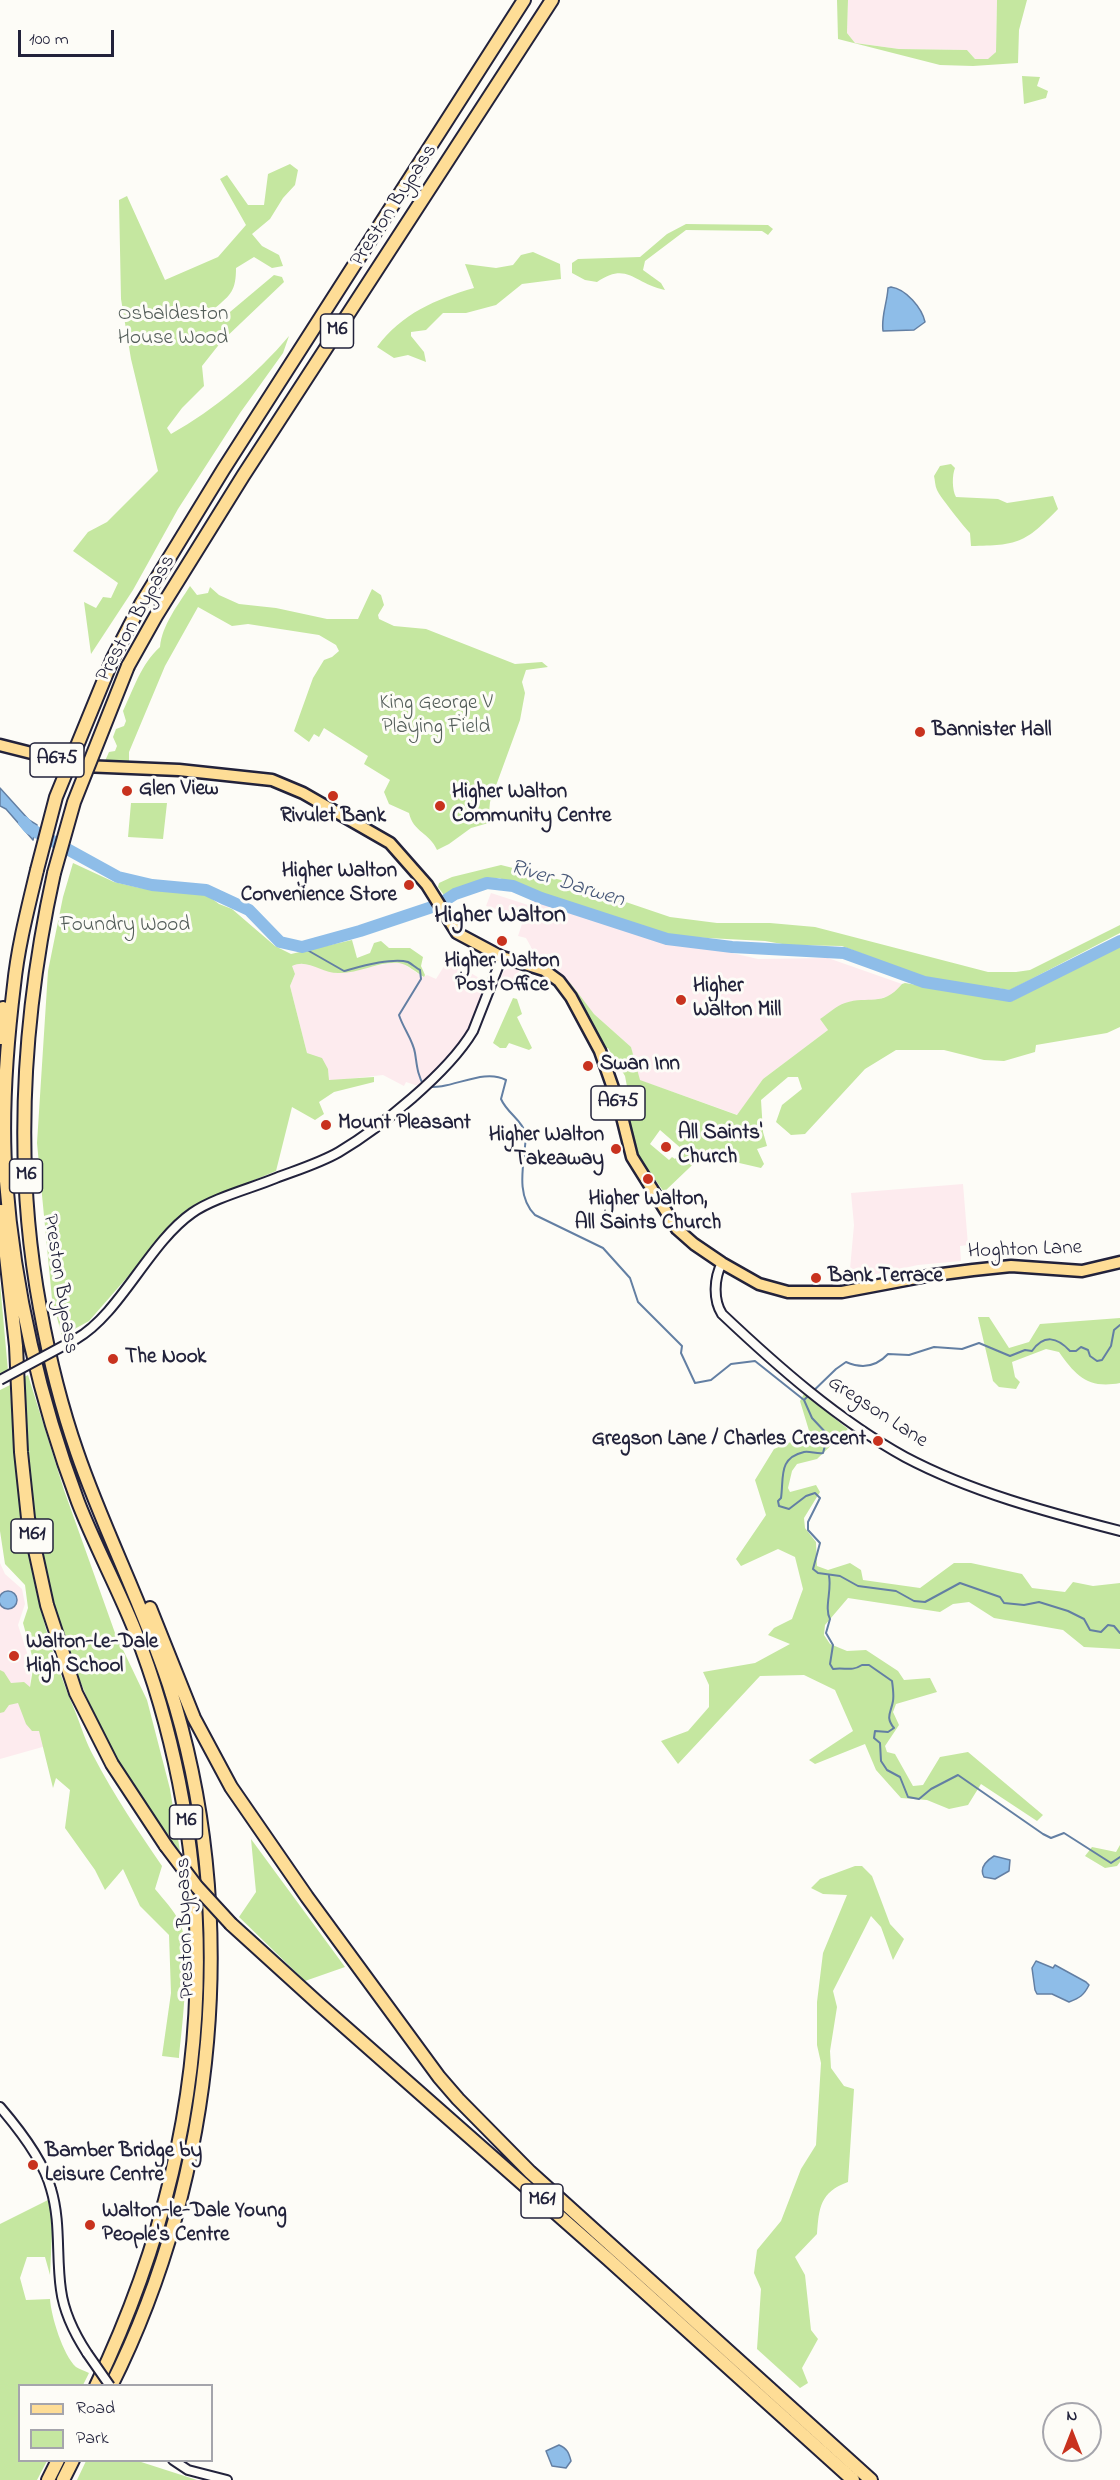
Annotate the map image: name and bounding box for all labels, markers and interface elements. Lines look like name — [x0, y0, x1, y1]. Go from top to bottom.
scale bar — [21, 18, 117, 56]
text: 100 m — [29, 27, 69, 53]
street label: Preston Bypass — [346, 140, 444, 272]
park label: Osbaldeston House Wood — [118, 303, 228, 353]
road number: M6 — [320, 314, 354, 348]
street label: Preston Bypass — [92, 551, 182, 687]
park label: King George V Playing Field — [379, 692, 493, 742]
place label: Bannister Hall — [932, 719, 1051, 745]
marker: Bannister Hall — [913, 725, 927, 739]
road number: A675 — [30, 743, 84, 777]
place label: Glen View — [139, 778, 219, 804]
place label: Higher Walton Community Centre — [452, 781, 611, 831]
marker: Glen View — [120, 784, 134, 798]
marker: Rivulet Bank — [326, 789, 340, 803]
marker: Higher Walton Community Centre — [433, 799, 447, 813]
place label: Rivulet Bank — [280, 805, 386, 831]
water label: River Darwen — [507, 855, 627, 915]
place label: Higher Walton Convenience Store — [241, 860, 397, 910]
marker: Higher Walton Convenience Store — [402, 878, 416, 892]
district label: Higher Walton — [434, 903, 566, 931]
park label: Foundry Wood — [60, 914, 190, 940]
marker: Higher Walton Post Office — [495, 934, 509, 948]
place label: Higher Walton Post Office — [444, 950, 560, 1000]
place label: Higher Walton Mill — [693, 975, 781, 1025]
marker: Higher Walton Mill — [674, 993, 688, 1007]
place label: Swan Inn — [600, 1053, 680, 1079]
marker: Swan Inn — [581, 1059, 595, 1073]
road number: A675 — [591, 1086, 645, 1120]
place label: Mount Pleasant — [338, 1112, 471, 1138]
marker: Mount Pleasant — [319, 1118, 333, 1132]
place label: All Saints' Church — [678, 1122, 762, 1172]
place label: Higher Walton Takeaway — [489, 1124, 604, 1174]
marker: All Saints' Church — [659, 1140, 673, 1154]
marker: Higher Walton Takeaway — [609, 1142, 623, 1156]
road number: M6 — [9, 1159, 42, 1193]
marker: Higher Walton, All Saints Church — [641, 1172, 655, 1186]
place label: Higher Walton, All Saints Church — [575, 1188, 721, 1238]
street label: Preston Bypass — [36, 1212, 82, 1356]
street label: Hoghton Lane — [968, 1236, 1082, 1266]
place label: Bank Terrace — [828, 1265, 943, 1291]
marker: Bank Terrace — [809, 1271, 823, 1285]
place label: The Nook — [125, 1346, 206, 1372]
marker: The Nook — [106, 1352, 120, 1366]
street label: Gregson Lane — [822, 1371, 932, 1455]
place label: Gregson Lane / Charles Crescent — [592, 1428, 866, 1454]
marker: Gregson Lane / Charles Crescent — [871, 1434, 885, 1448]
road number: M61 — [11, 1519, 53, 1553]
place label: Walton-Le-Dale High School — [26, 1631, 158, 1681]
marker: Walton-Le-Dale High School — [7, 1649, 21, 1663]
road number: M6 — [170, 1805, 202, 1839]
street label: Preston Bypass — [172, 1857, 202, 1999]
place label: Bamber Bridge by Leisure Centre — [45, 2140, 202, 2190]
marker: Bamber Bridge by Leisure Centre — [26, 2158, 40, 2172]
road number: M61 — [521, 2184, 563, 2218]
place label: Walton-le-Dale Young People's Centre — [102, 2200, 287, 2250]
marker: Walton-le-Dale Young People's Centre — [83, 2218, 97, 2232]
legend — [18, 2384, 213, 2462]
text: Road — [76, 2396, 115, 2422]
north arrow — [1042, 2402, 1102, 2462]
text: N — [1067, 2404, 1077, 2428]
text: Park — [76, 2426, 109, 2452]

